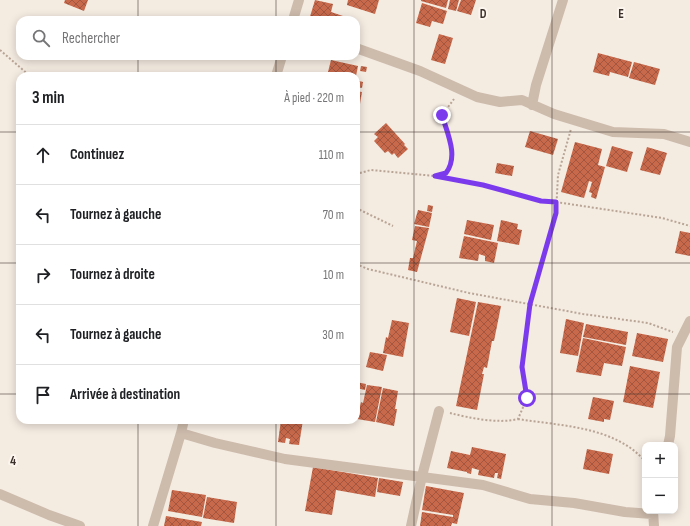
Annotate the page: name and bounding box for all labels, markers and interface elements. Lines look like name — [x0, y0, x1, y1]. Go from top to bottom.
text: D — [480, 6, 487, 22]
text: E — [618, 6, 624, 22]
search box — [16, 16, 360, 60]
icon: search — [30, 27, 52, 49]
text: Rechercher — [62, 29, 120, 48]
text: 3 min — [32, 88, 65, 108]
text: À pied · 220 m — [284, 90, 344, 106]
route end — [433, 106, 451, 124]
icon: ahead — [32, 144, 54, 166]
text: Continuez — [70, 145, 124, 164]
text: 110 m — [319, 147, 344, 163]
icon: left — [32, 204, 54, 226]
text: Tournez à gauche — [70, 205, 161, 224]
text: 70 m — [323, 207, 344, 223]
icon: right — [32, 264, 54, 286]
text: Tournez à droite — [70, 265, 155, 284]
text: 10 m — [323, 267, 344, 283]
icon: left — [32, 324, 54, 346]
text: Tournez à gauche — [70, 325, 161, 344]
text: 30 m — [322, 327, 344, 343]
icon: arrive — [32, 384, 54, 406]
text: Arrivée à destination — [70, 385, 180, 404]
route start — [518, 389, 536, 407]
map controls — [642, 442, 678, 514]
button: + — [642, 442, 678, 478]
text: 4 — [10, 453, 16, 469]
button: − — [642, 478, 678, 514]

